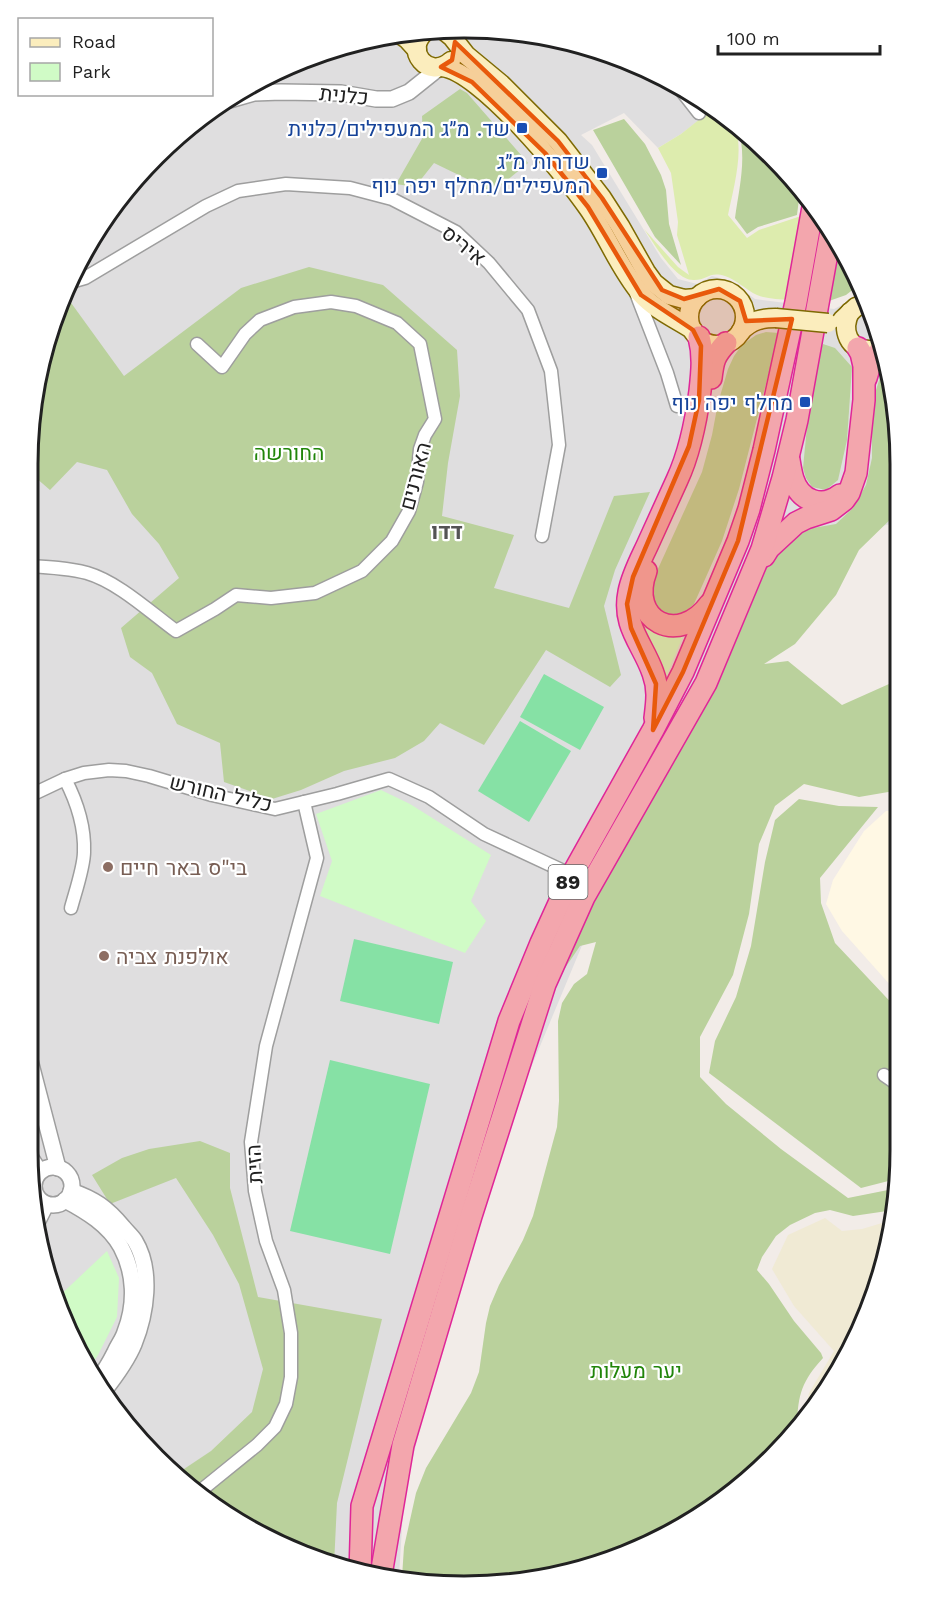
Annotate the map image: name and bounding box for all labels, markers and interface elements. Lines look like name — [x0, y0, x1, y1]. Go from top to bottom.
legend — [18, 18, 213, 96]
scale bar — [718, 18, 880, 56]
text: 100 m — [727, 28, 780, 49]
text: Road — [72, 31, 116, 52]
text: Park — [72, 61, 111, 82]
street label: כלנית — [318, 80, 370, 110]
place label: שד. מ״ג המעפילים/כלנית — [288, 116, 510, 141]
marker: שד. מ״ג המעפילים/כלנית — [515, 121, 529, 135]
place label: שדרות מ״ג המעפילים/מחלף יפה נוף — [371, 149, 590, 198]
marker: שדרות מ״ג המעפילים/מחלף יפה נוף — [595, 166, 609, 180]
street label: איריס — [437, 220, 491, 270]
place label: מחלף יפה נוף — [671, 390, 793, 415]
marker: מחלף יפה נוף — [798, 395, 812, 409]
street label: האורנים — [394, 439, 436, 513]
park label: החורשה — [254, 440, 324, 465]
district label: דדו — [431, 519, 463, 544]
street label: כליל החורש — [167, 769, 275, 817]
place label: בי"ס באר חיים — [120, 855, 247, 880]
marker: בי"ס באר חיים — [101, 860, 115, 874]
road number: 89 — [548, 865, 588, 899]
place label: אולפנת צביה — [116, 944, 229, 969]
marker: אולפנת צביה — [97, 949, 111, 963]
street label: הזית — [240, 1144, 268, 1184]
park label: יער מעלות — [590, 1358, 682, 1383]

